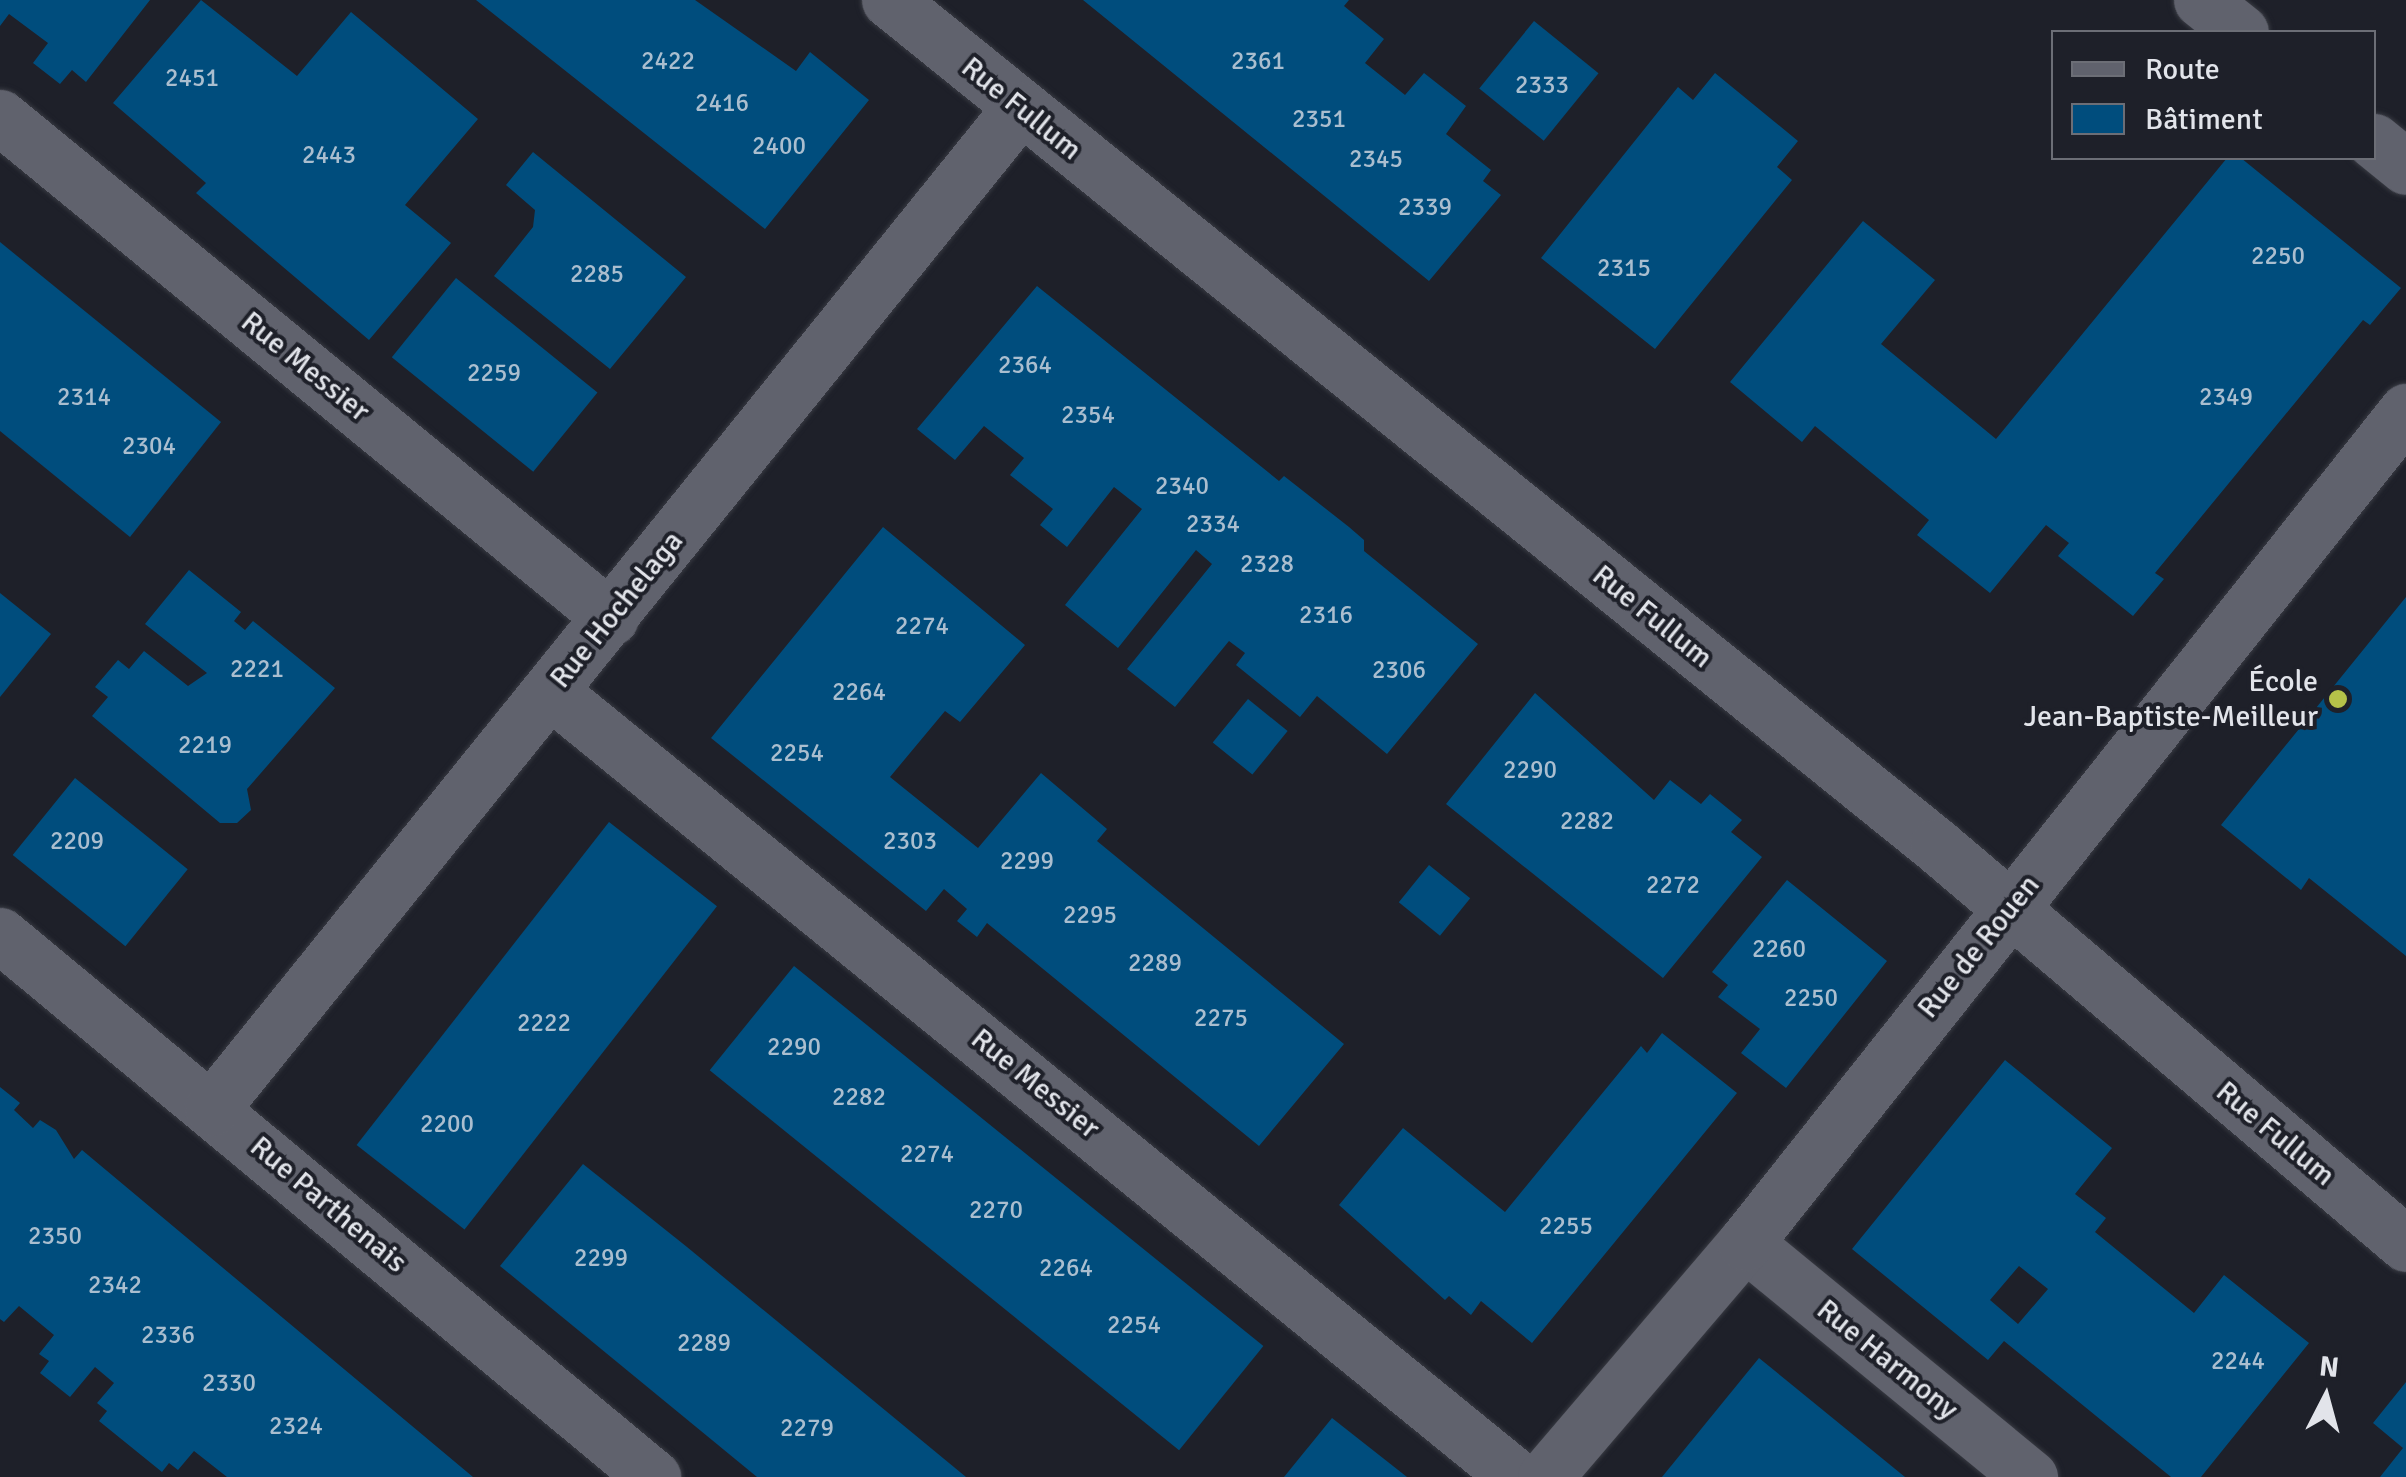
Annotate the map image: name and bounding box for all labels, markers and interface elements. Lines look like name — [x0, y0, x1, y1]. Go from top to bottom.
legend — [2051, 30, 2376, 160]
house number: 2422 — [641, 46, 695, 76]
house number: 2361 — [1231, 46, 1285, 76]
street label: Rue Fullum — [954, 50, 1088, 168]
text: Route — [2145, 51, 2220, 88]
house number: 2451 — [165, 63, 219, 93]
house number: 2333 — [1515, 70, 1569, 100]
house number: 2416 — [695, 88, 749, 118]
text: Bâtiment — [2145, 101, 2263, 138]
house number: 2351 — [1292, 104, 1346, 134]
house number: 2400 — [752, 131, 806, 161]
house number: 2443 — [302, 140, 356, 170]
house number: 2345 — [1349, 144, 1403, 174]
house number: 2339 — [1398, 192, 1452, 222]
house number: 2250 — [2251, 241, 2305, 271]
house number: 2315 — [1597, 253, 1651, 283]
house number: 2285 — [570, 259, 624, 289]
street label: Rue Messier — [233, 304, 377, 430]
house number: 2364 — [998, 350, 1052, 380]
house number: 2259 — [467, 358, 521, 388]
house number: 2314 — [57, 382, 111, 412]
house number: 2349 — [2199, 382, 2253, 412]
house number: 2354 — [1061, 400, 1115, 430]
house number: 2304 — [122, 431, 176, 461]
house number: 2340 — [1155, 471, 1209, 501]
house number: 2334 — [1186, 509, 1240, 539]
street label: Rue Hochelaga — [543, 524, 691, 696]
house number: 2328 — [1240, 549, 1294, 579]
street label: Rue Fullum — [1585, 558, 1719, 676]
house number: 2316 — [1299, 600, 1353, 630]
house number: 2274 — [895, 611, 949, 641]
house number: 2221 — [230, 654, 284, 684]
house number: 2306 — [1372, 655, 1426, 685]
place label: École Jean-Baptiste-Meilleur — [2024, 664, 2318, 734]
house number: 2264 — [832, 677, 886, 707]
marker: École Jean-Baptiste-Meilleur — [2327, 688, 2349, 710]
house number: 2219 — [178, 730, 232, 760]
house number: 2254 — [770, 738, 824, 768]
house number: 2290 — [1503, 755, 1557, 785]
house number: 2282 — [1560, 806, 1614, 836]
house number: 2209 — [50, 826, 104, 856]
house number: 2303 — [883, 826, 937, 856]
house number: 2299 — [1000, 846, 1054, 876]
street label: Rue de Rouen — [1910, 868, 2048, 1026]
house number: 2272 — [1646, 870, 1700, 900]
house number: 2295 — [1063, 900, 1117, 930]
house number: 2260 — [1752, 934, 1806, 964]
house number: 2289 — [1128, 948, 1182, 978]
house number: 2250 — [1784, 983, 1838, 1013]
house number: 2275 — [1194, 1003, 1248, 1033]
house number: 2222 — [517, 1008, 571, 1038]
street label: Rue Messier — [963, 1021, 1107, 1147]
house number: 2290 — [767, 1032, 821, 1062]
street label: Rue Fullum — [2208, 1074, 2342, 1194]
house number: 2282 — [832, 1082, 886, 1112]
house number: 2200 — [420, 1109, 474, 1139]
street label: Rue Parthenais — [242, 1129, 414, 1281]
house number: 2274 — [900, 1139, 954, 1169]
house number: 2270 — [969, 1195, 1023, 1225]
house number: 2255 — [1539, 1211, 1593, 1241]
house number: 2350 — [28, 1221, 82, 1251]
house number: 2299 — [574, 1243, 628, 1273]
house number: 2264 — [1039, 1253, 1093, 1283]
house number: 2342 — [88, 1270, 142, 1300]
street label: Rue Harmony — [1809, 1292, 1965, 1428]
house number: 2254 — [1107, 1310, 1161, 1340]
house number: 2336 — [141, 1320, 195, 1350]
house number: 2289 — [677, 1328, 731, 1358]
house number: 2244 — [2211, 1346, 2265, 1376]
north arrow — [2276, 1347, 2376, 1447]
text: N — [2318, 1349, 2341, 1385]
house number: 2330 — [202, 1368, 256, 1398]
house number: 2324 — [269, 1411, 323, 1441]
house number: 2279 — [780, 1413, 834, 1443]

